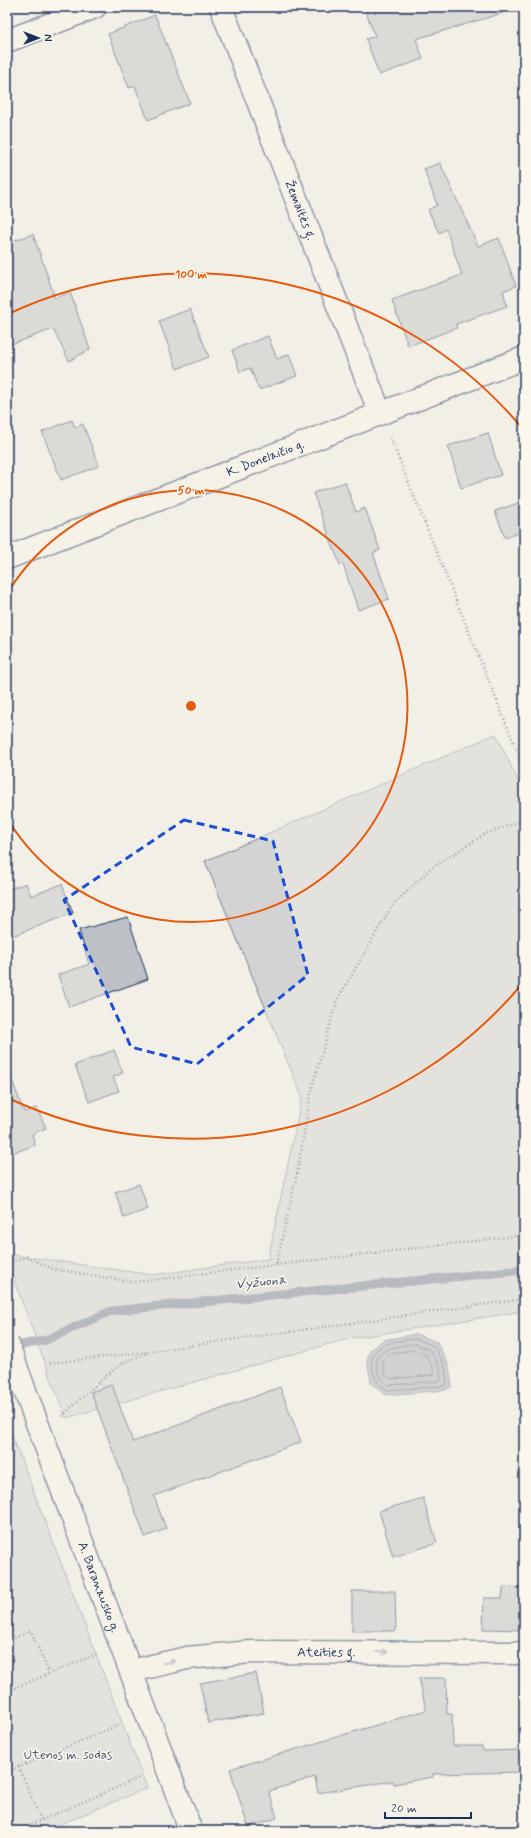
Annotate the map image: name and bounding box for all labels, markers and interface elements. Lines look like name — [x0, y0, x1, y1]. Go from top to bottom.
north arrow — [18, 18, 58, 58]
text: N — [40, 34, 54, 42]
street label: Žemaitės g. — [281, 178, 320, 243]
text: 100 m — [175, 267, 208, 283]
street label: K. Donelaičio g. — [224, 435, 307, 481]
text: 50 m — [178, 483, 205, 499]
centre of rings — [184, 699, 198, 713]
water label: Vyžuona — [235, 1270, 288, 1294]
street label: A. Baranausko g. — [74, 1539, 124, 1635]
street label: Ateities g. — [297, 1644, 356, 1663]
one-way arrow — [375, 1648, 388, 1656]
one-way arrow — [162, 1658, 175, 1666]
park label: Utenos m. sodas — [24, 1747, 112, 1764]
scale bar — [385, 1794, 471, 1820]
text: 20 m — [391, 1801, 417, 1817]

